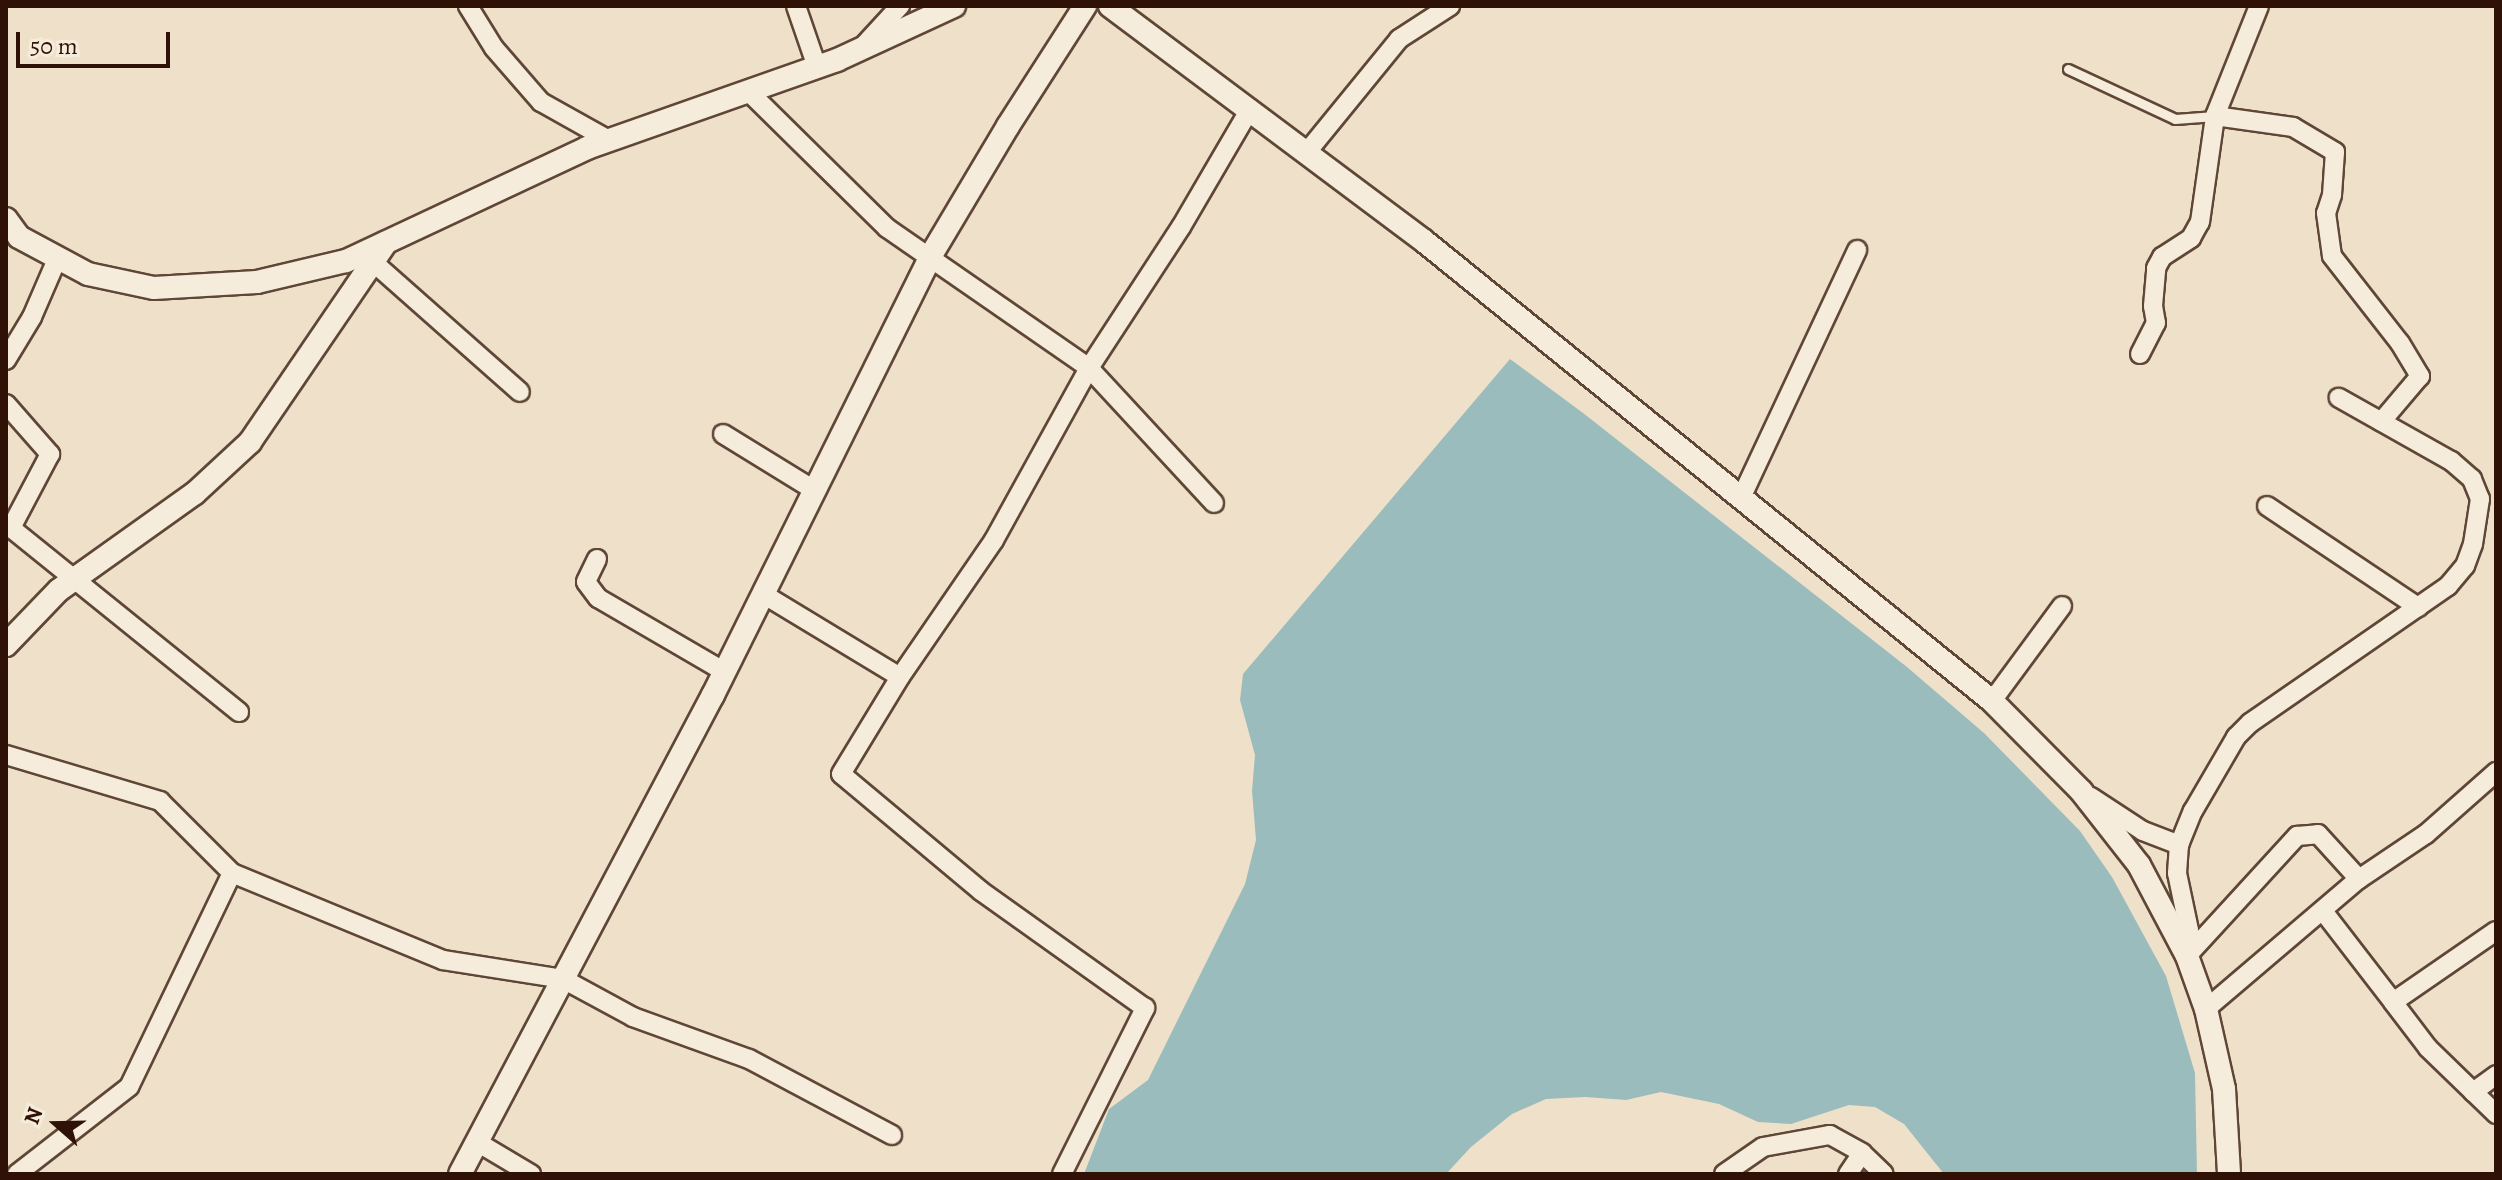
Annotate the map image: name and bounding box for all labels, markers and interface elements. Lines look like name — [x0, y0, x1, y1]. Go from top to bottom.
scale bar — [20, 16, 174, 66]
text: 50 m — [30, 30, 78, 62]
north arrow — [16, 1084, 96, 1164]
text: N — [17, 1103, 50, 1128]

